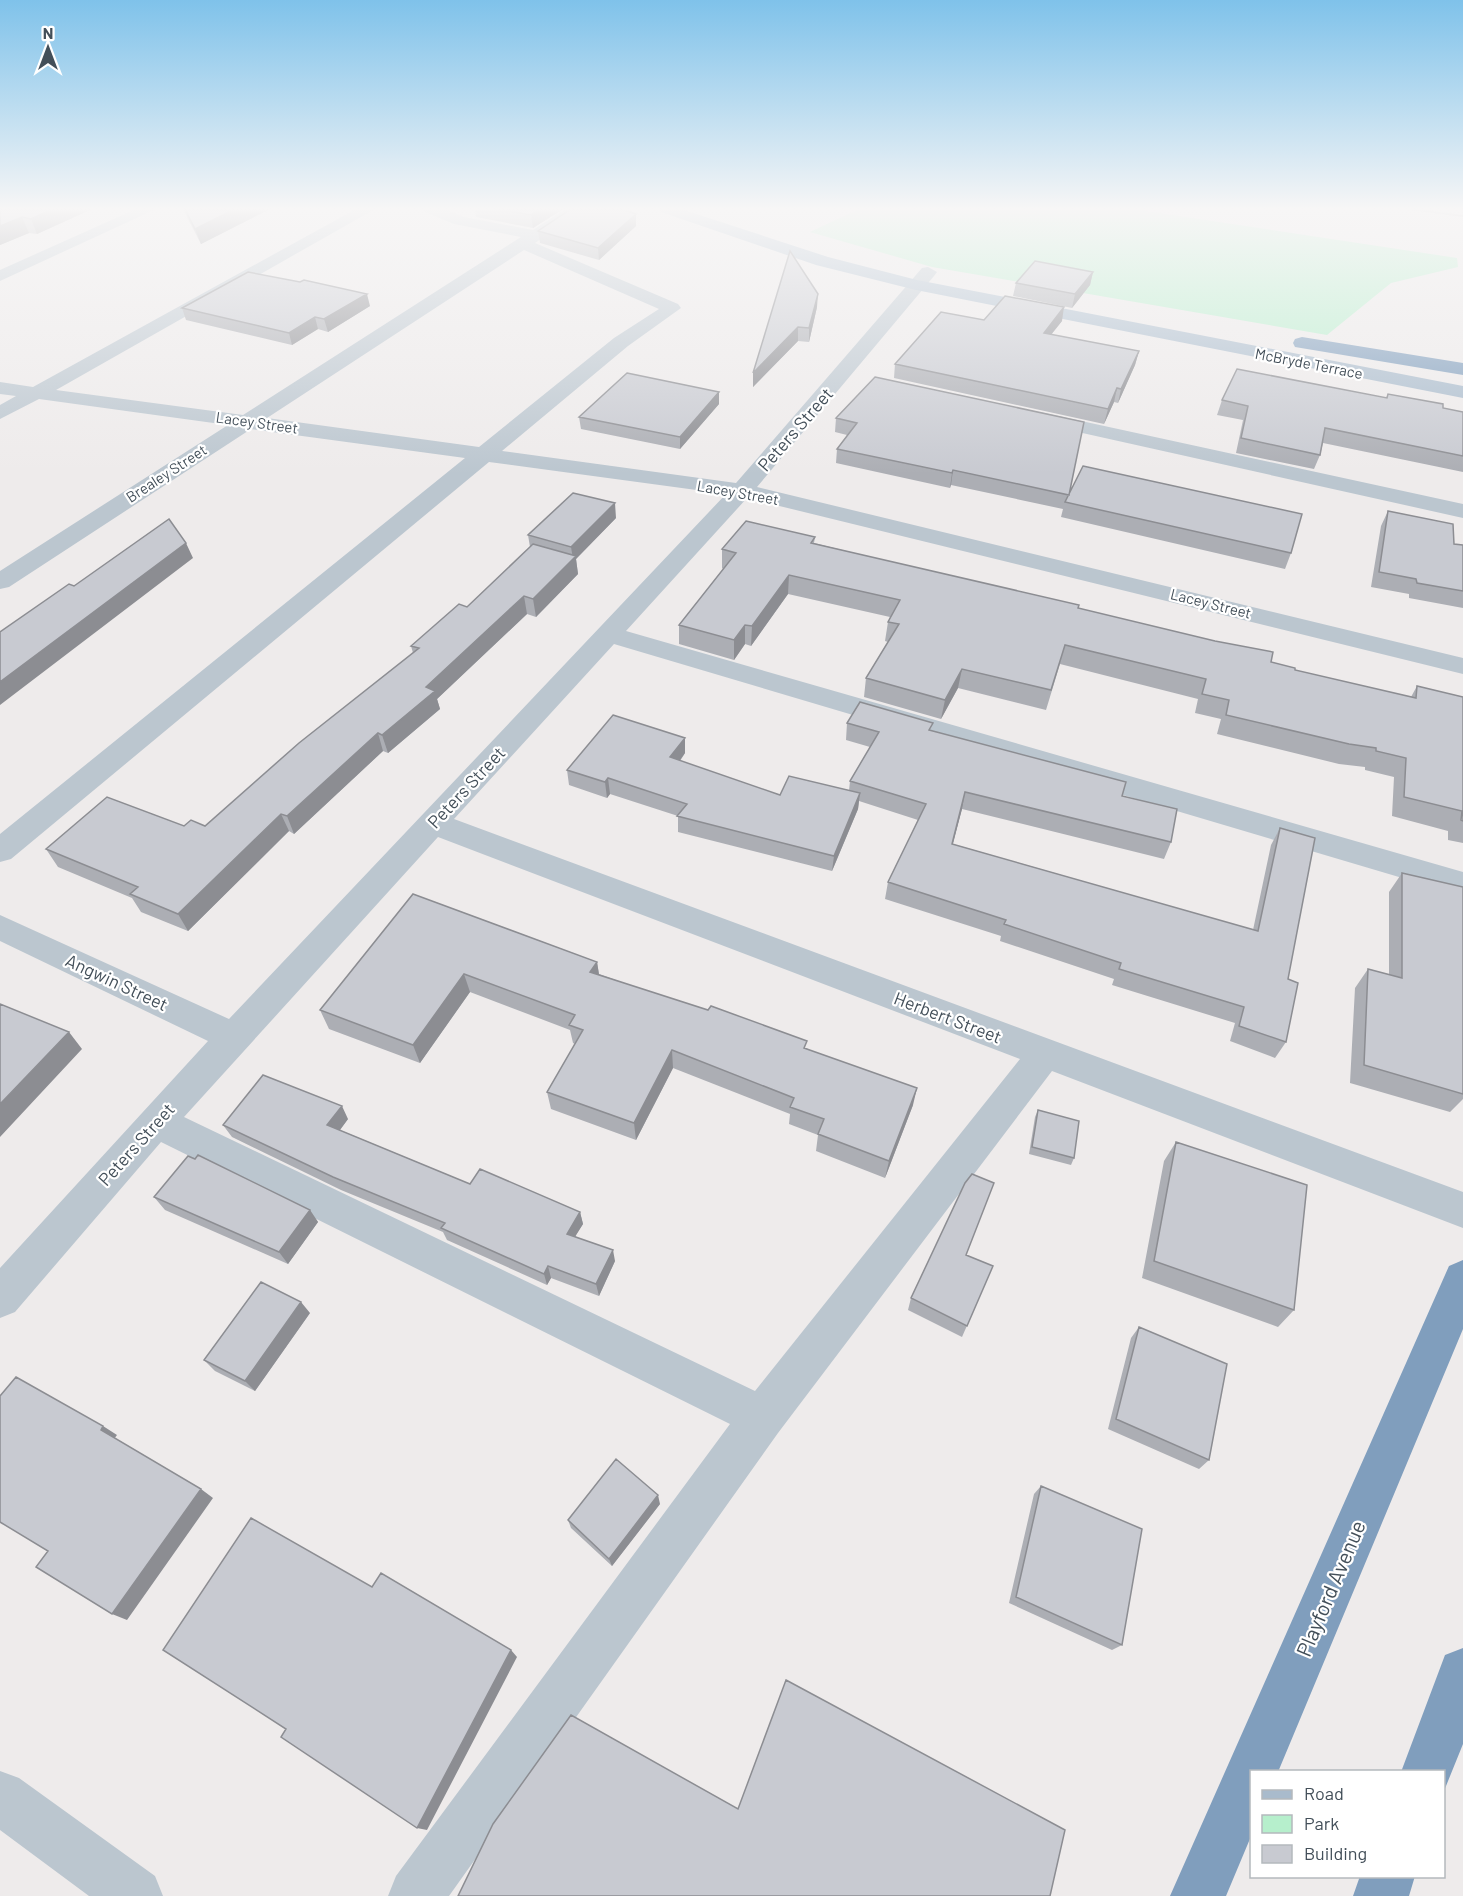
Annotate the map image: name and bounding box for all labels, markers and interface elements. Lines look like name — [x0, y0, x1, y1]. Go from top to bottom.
north arrow — [18, 18, 78, 78]
text: N — [43, 23, 53, 42]
street label: McBryde Terrace — [1254, 344, 1364, 382]
street label: Peters Street — [753, 383, 837, 475]
street label: Lacey Street — [215, 407, 299, 437]
street label: Brealey Street — [122, 440, 210, 506]
street label: Lacey Street — [696, 476, 780, 508]
street label: Lacey Street — [1169, 584, 1253, 622]
street label: Peters Street — [423, 742, 509, 832]
street label: Angwin Street — [62, 949, 172, 1015]
street label: Herbert Street — [891, 986, 1005, 1048]
street label: Peters Street — [93, 1098, 179, 1190]
street label: Playford Avenue — [1290, 1516, 1370, 1660]
legend — [1250, 1770, 1445, 1878]
text: Road — [1304, 1782, 1344, 1804]
text: Park — [1304, 1812, 1339, 1834]
text: Building — [1304, 1842, 1367, 1864]

